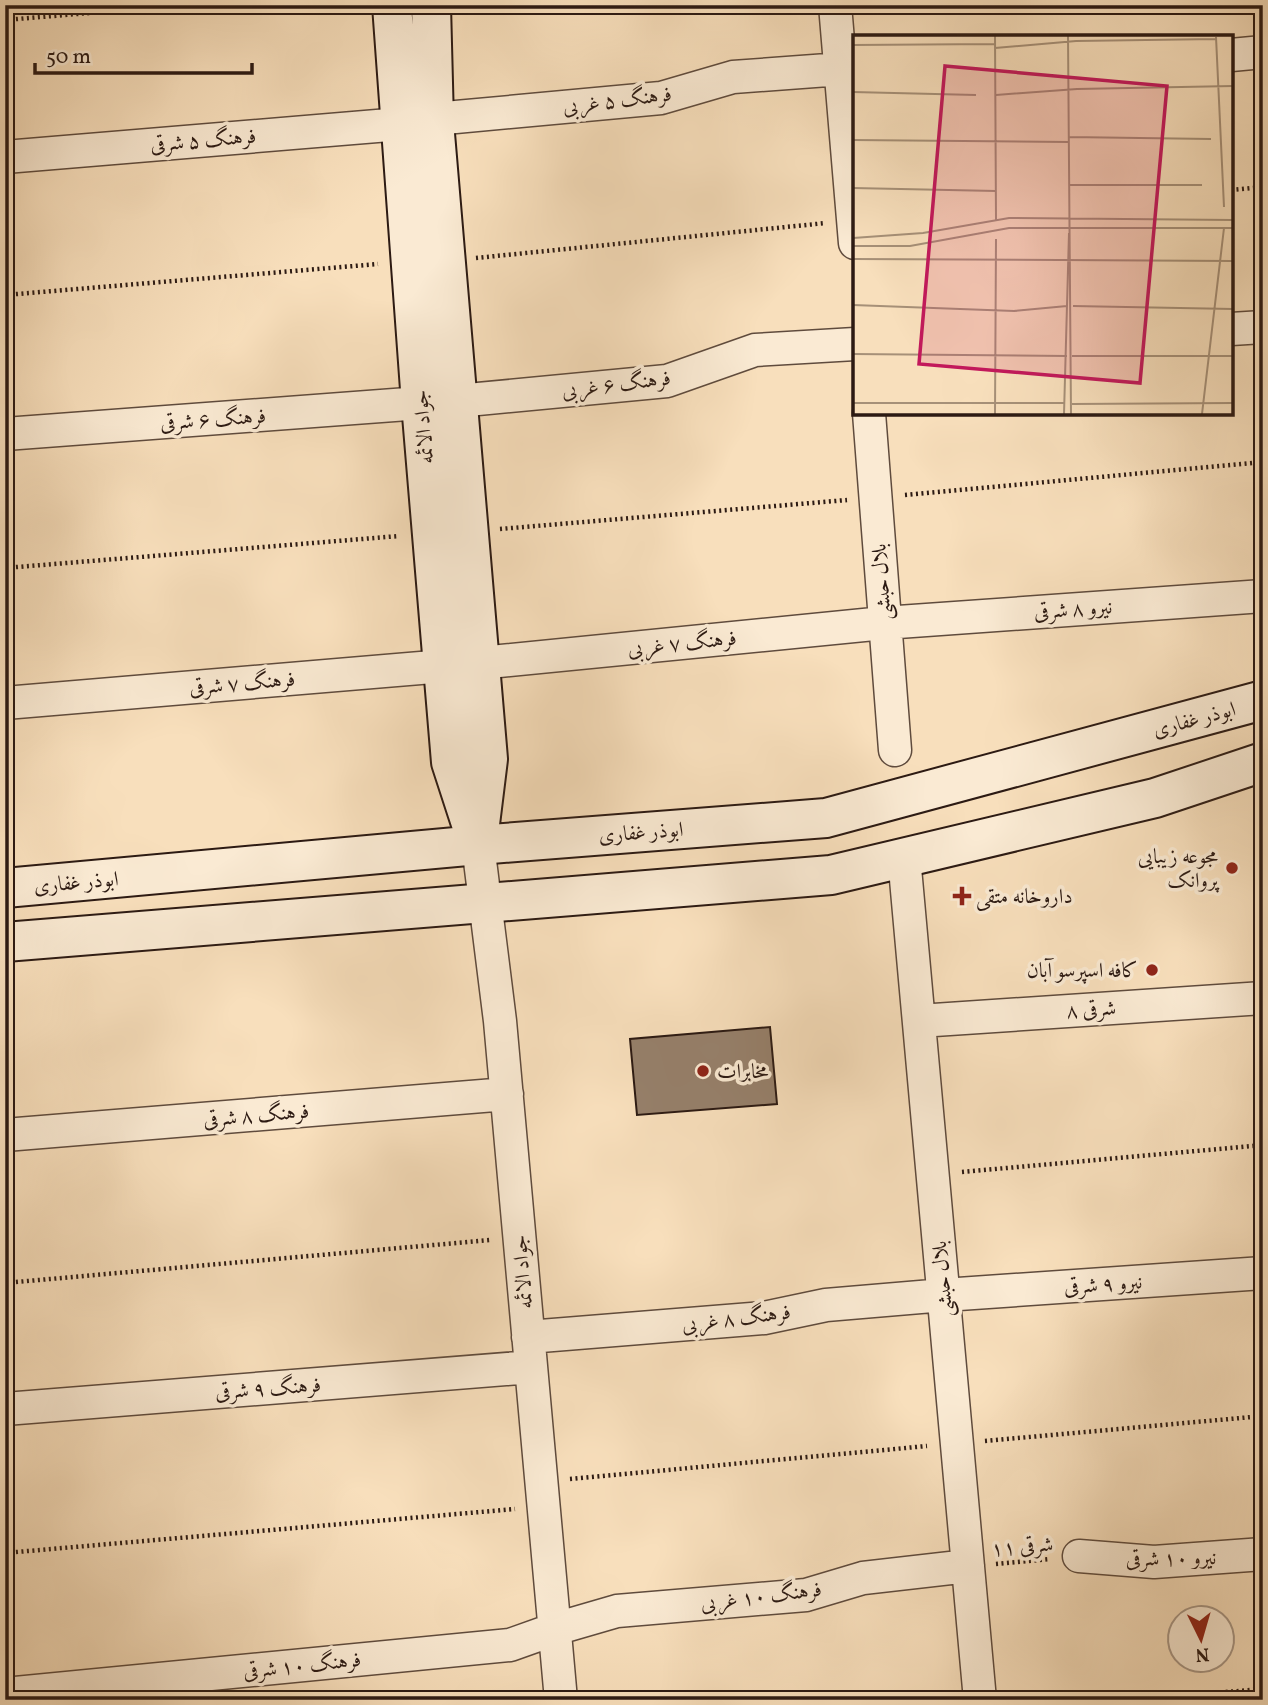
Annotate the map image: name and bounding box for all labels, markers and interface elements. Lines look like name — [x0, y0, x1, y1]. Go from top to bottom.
scale bar — [35, 32, 252, 76]
inset map — [853, 35, 1233, 415]
text: 50 m — [46, 43, 91, 72]
street label: فرهنگ ۵ غربی — [561, 80, 673, 123]
street label: فرهنگ ۵ شرقی — [149, 122, 257, 161]
street label: فرهنگ ۶ غربی — [560, 364, 672, 407]
street label: جواد الائمه — [407, 389, 442, 465]
street label: فرهنگ ۶ شرقی — [159, 402, 267, 439]
street label: بلال حبشی — [865, 543, 900, 621]
street label: نیرو ۸ شرقی — [1033, 593, 1113, 628]
street label: فرهنگ ۷ غربی — [626, 624, 738, 665]
street label: فرهنگ ۷ شرقی — [188, 665, 296, 704]
street label: ابوذر غفاری — [1150, 695, 1239, 745]
street label: ابوذر غفاری — [598, 816, 685, 851]
place label: مجوعه زیبایی پروانک — [1138, 843, 1220, 896]
marker: مجوعه زیبایی پروانک — [1224, 860, 1240, 876]
street label: ابوذر غفاری — [33, 865, 120, 902]
place label: داروخانه متقی — [976, 883, 1073, 912]
marker: داروخانه متقی — [954, 888, 970, 904]
place label: کافه اسپرسو آبان — [1027, 957, 1138, 986]
marker: کافه اسپرسو آبان — [1144, 962, 1160, 978]
street label: ۸ شرقی — [1065, 994, 1117, 1027]
place label: مخابرات — [717, 1058, 769, 1087]
marker: مخابرات — [695, 1063, 711, 1079]
street label: فرهنگ ۸ شرقی — [202, 1097, 310, 1136]
street label: جواد الائمه — [506, 1234, 541, 1310]
street label: بلال حبشی — [926, 1239, 961, 1318]
street label: نیرو ۹ شرقی — [1063, 1268, 1143, 1303]
street label: فرهنگ ۸ غربی — [680, 1298, 792, 1341]
street label: فرهنگ ۹ شرقی — [214, 1371, 322, 1408]
street label: ۱۱ شرقی — [990, 1530, 1055, 1565]
street label: نیرو ۱۰ شرقی — [1125, 1544, 1217, 1575]
street label: فرهنگ ۱۰ غربی — [699, 1576, 823, 1619]
north arrow — [1166, 1604, 1236, 1674]
text: N — [1194, 1640, 1210, 1668]
street label: فرهنگ ۱۰ شرقی — [242, 1646, 363, 1687]

